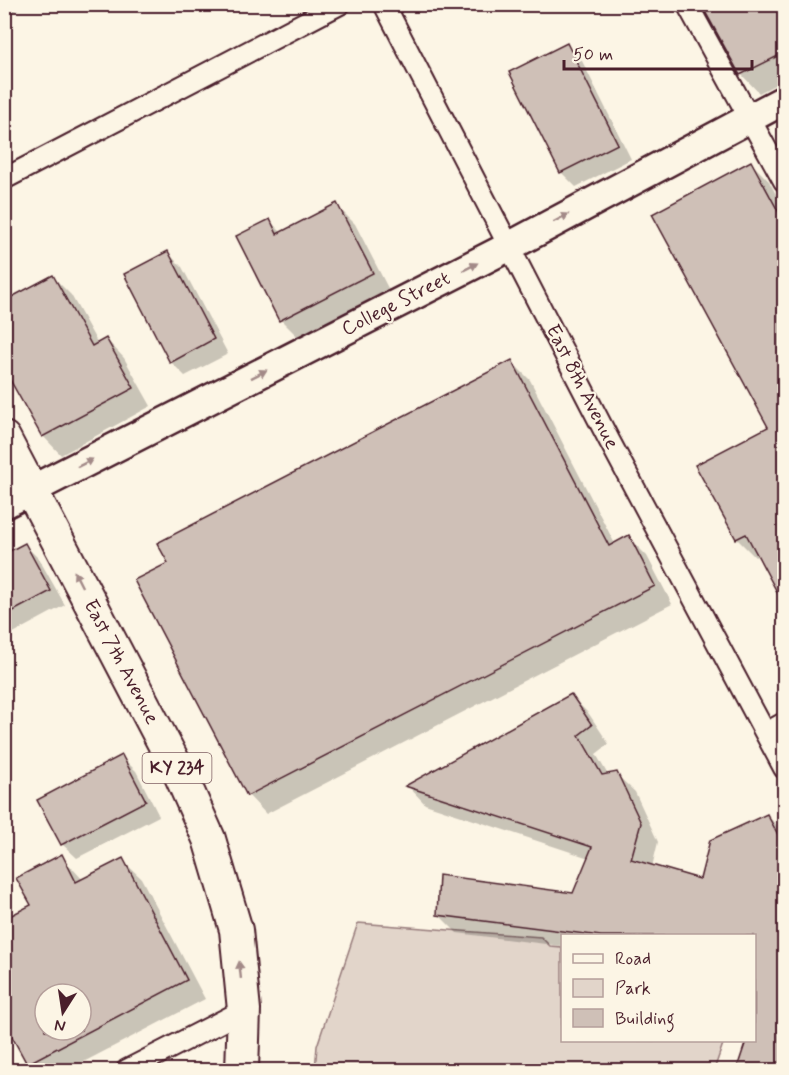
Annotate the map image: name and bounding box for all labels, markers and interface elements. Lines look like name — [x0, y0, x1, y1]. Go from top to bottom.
scale bar — [564, 33, 752, 71]
text: 50 m — [573, 43, 613, 67]
one-way arrow — [553, 213, 570, 223]
one-way arrow — [461, 262, 478, 271]
street label: College Street — [337, 265, 455, 343]
street label: East 8th Avenue — [539, 320, 625, 454]
one-way arrow — [250, 369, 267, 379]
one-way arrow — [76, 458, 93, 468]
one-way arrow — [74, 571, 83, 588]
street label: East 7th Avenue — [77, 595, 165, 729]
road number: KY 234 — [142, 753, 212, 783]
legend — [561, 934, 756, 1042]
text: Road — [615, 947, 651, 971]
one-way arrow — [235, 961, 245, 980]
text: Park — [615, 977, 651, 1001]
north arrow — [33, 982, 93, 1042]
text: Building — [615, 1007, 675, 1033]
text: N — [53, 1014, 68, 1037]

